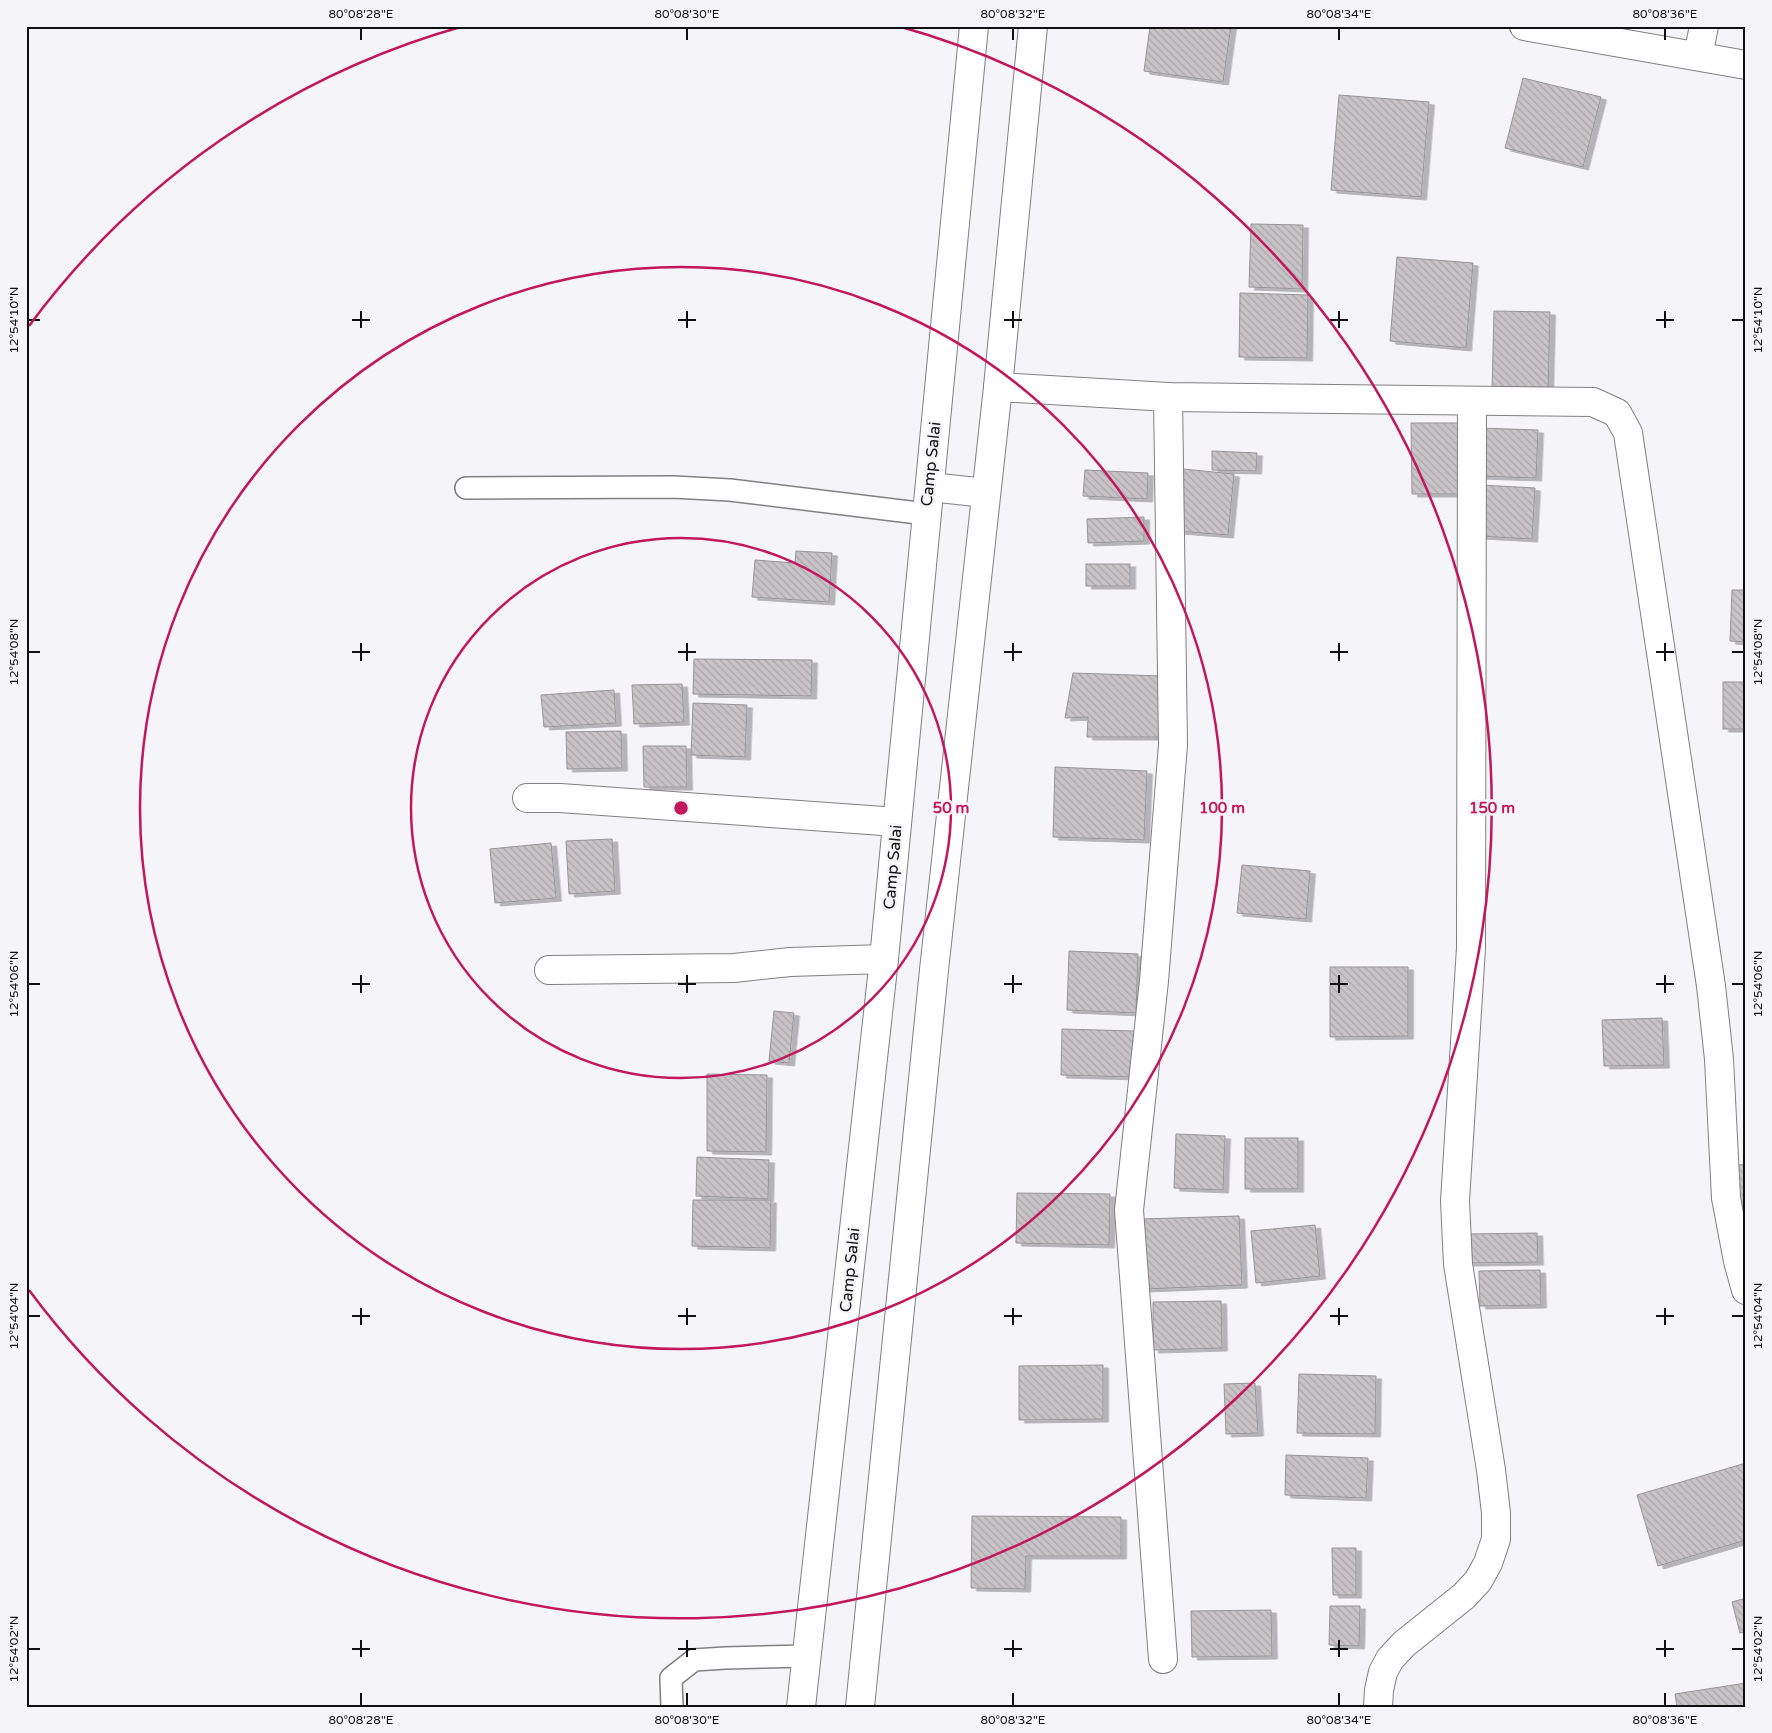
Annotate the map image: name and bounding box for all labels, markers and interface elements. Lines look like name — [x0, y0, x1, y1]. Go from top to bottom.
text: 80°08'28"E — [328, 7, 394, 21]
text: 80°08'30"E — [654, 7, 720, 21]
text: 80°08'32"E — [980, 7, 1046, 21]
text: 80°08'34"E — [1306, 7, 1372, 21]
text: 80°08'36"E — [1632, 7, 1698, 21]
text: 12°54'10"N — [7, 287, 21, 354]
text: 12°54'10"N — [1751, 287, 1765, 354]
street label: Camp Salai — [917, 421, 945, 507]
text: 12°54'08"N — [7, 619, 21, 686]
text: 12°54'08"N — [1751, 619, 1765, 686]
centre of rings — [672, 799, 690, 817]
text: 50 m — [933, 799, 969, 817]
text: 100 m — [1199, 799, 1245, 817]
text: 150 m — [1469, 799, 1515, 817]
street label: Camp Salai — [879, 824, 907, 910]
text: 12°54'06"N — [7, 951, 21, 1018]
text: 12°54'06"N — [1751, 951, 1765, 1018]
street label: Camp Salai — [836, 1227, 864, 1313]
text: 12°54'04"N — [7, 1283, 21, 1350]
text: 12°54'04"N — [1751, 1283, 1765, 1350]
text: 12°54'02"N — [7, 1616, 21, 1683]
text: 12°54'02"N — [1751, 1616, 1765, 1683]
text: 80°08'28"E — [328, 1713, 394, 1727]
text: 80°08'30"E — [654, 1713, 720, 1727]
text: 80°08'32"E — [980, 1713, 1046, 1727]
text: 80°08'34"E — [1306, 1713, 1372, 1727]
text: 80°08'36"E — [1632, 1713, 1698, 1727]

